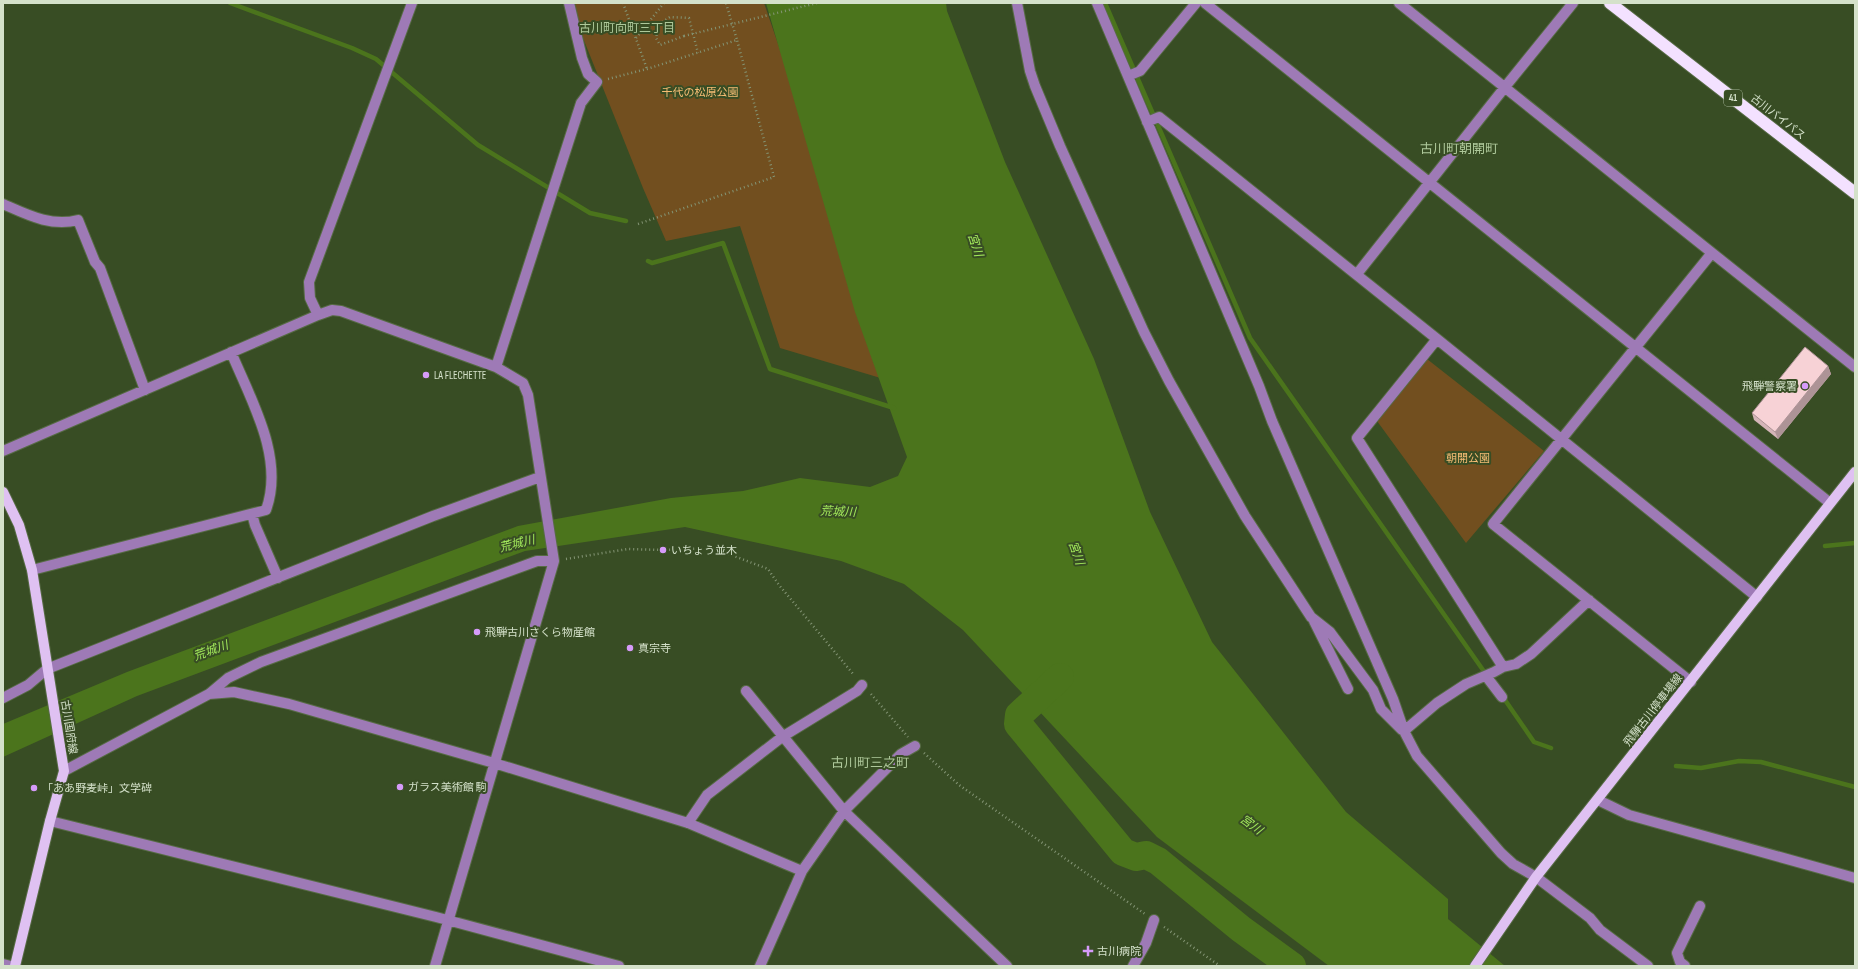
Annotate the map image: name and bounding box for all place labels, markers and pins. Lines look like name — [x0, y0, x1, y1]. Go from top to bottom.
place label: LA FLECHETTE — [434, 369, 486, 382]
marker: LA FLECHETTE — [421, 370, 431, 380]
place label: 飛騨警察署 — [1742, 380, 1797, 393]
marker: 飛騨警察署 — [1800, 381, 1810, 391]
place label: いちょう並木 — [671, 544, 737, 557]
marker: いちょう並木 — [658, 545, 668, 555]
place label: 飛騨古川さくら物産館 — [485, 626, 595, 639]
marker: 飛騨古川さくら物産館 — [472, 627, 482, 637]
place label: 真宗寺 — [638, 642, 671, 655]
marker: 真宗寺 — [625, 643, 635, 653]
place label: ガラス美術館 駒 — [408, 781, 487, 794]
place label: 「ああ野麦峠」文学碑 — [42, 782, 152, 795]
marker: ガラス美術館 駒 — [395, 782, 405, 792]
marker: 「ああ野麦峠」文学碑 — [29, 783, 39, 793]
marker: 古川病院 — [1082, 945, 1094, 957]
place label: 古川病院 — [1097, 945, 1141, 958]

